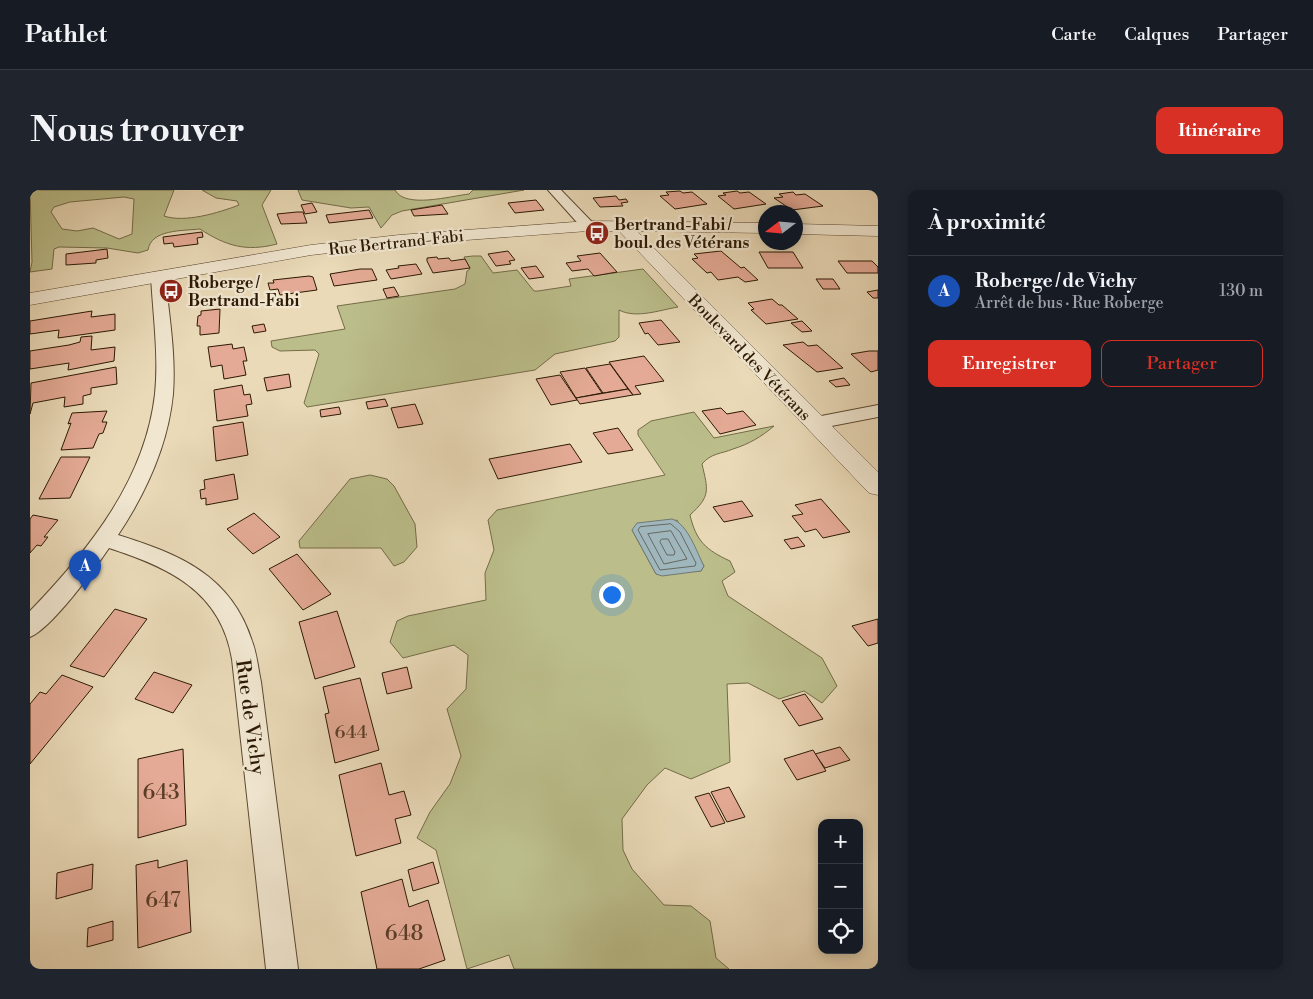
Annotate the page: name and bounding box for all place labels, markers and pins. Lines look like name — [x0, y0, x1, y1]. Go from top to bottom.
place label: Bertrand-Fabi / boul. des Vétérans — [614, 215, 749, 253]
bus stop icon: Bertrand-Fabi / boul. des Vétérans — [584, 220, 610, 246]
place label: Roberge / Bertrand-Fabi — [188, 273, 299, 311]
bus stop icon: Roberge / Bertrand-Fabi — [158, 278, 184, 304]
pin: A — [69, 550, 101, 591]

